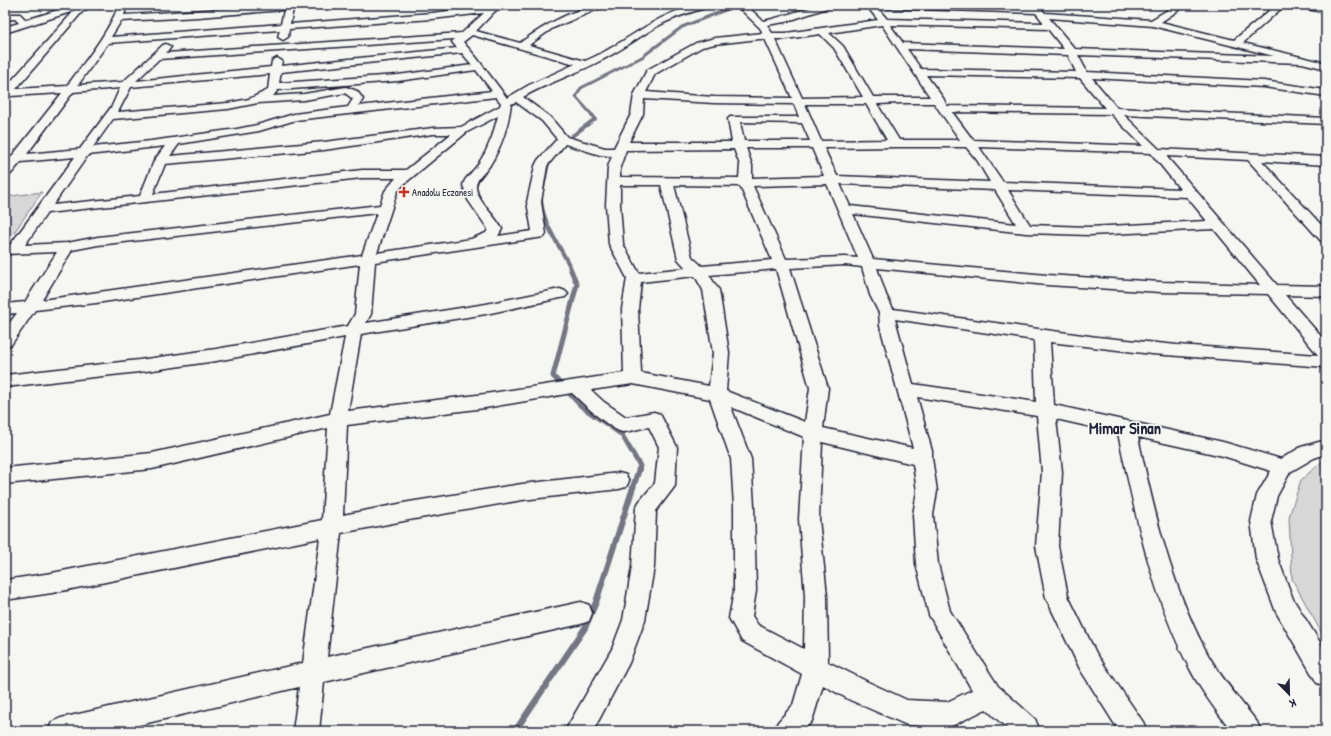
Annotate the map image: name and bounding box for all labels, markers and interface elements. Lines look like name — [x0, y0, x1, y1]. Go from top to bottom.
place label: Anadolu Eczanesi — [412, 186, 473, 199]
marker: Anadolu Eczanesi — [399, 187, 409, 197]
district label: Mimar Sinan — [1089, 417, 1161, 439]
north arrow — [1269, 674, 1309, 714]
text: K — [1287, 696, 1298, 711]

